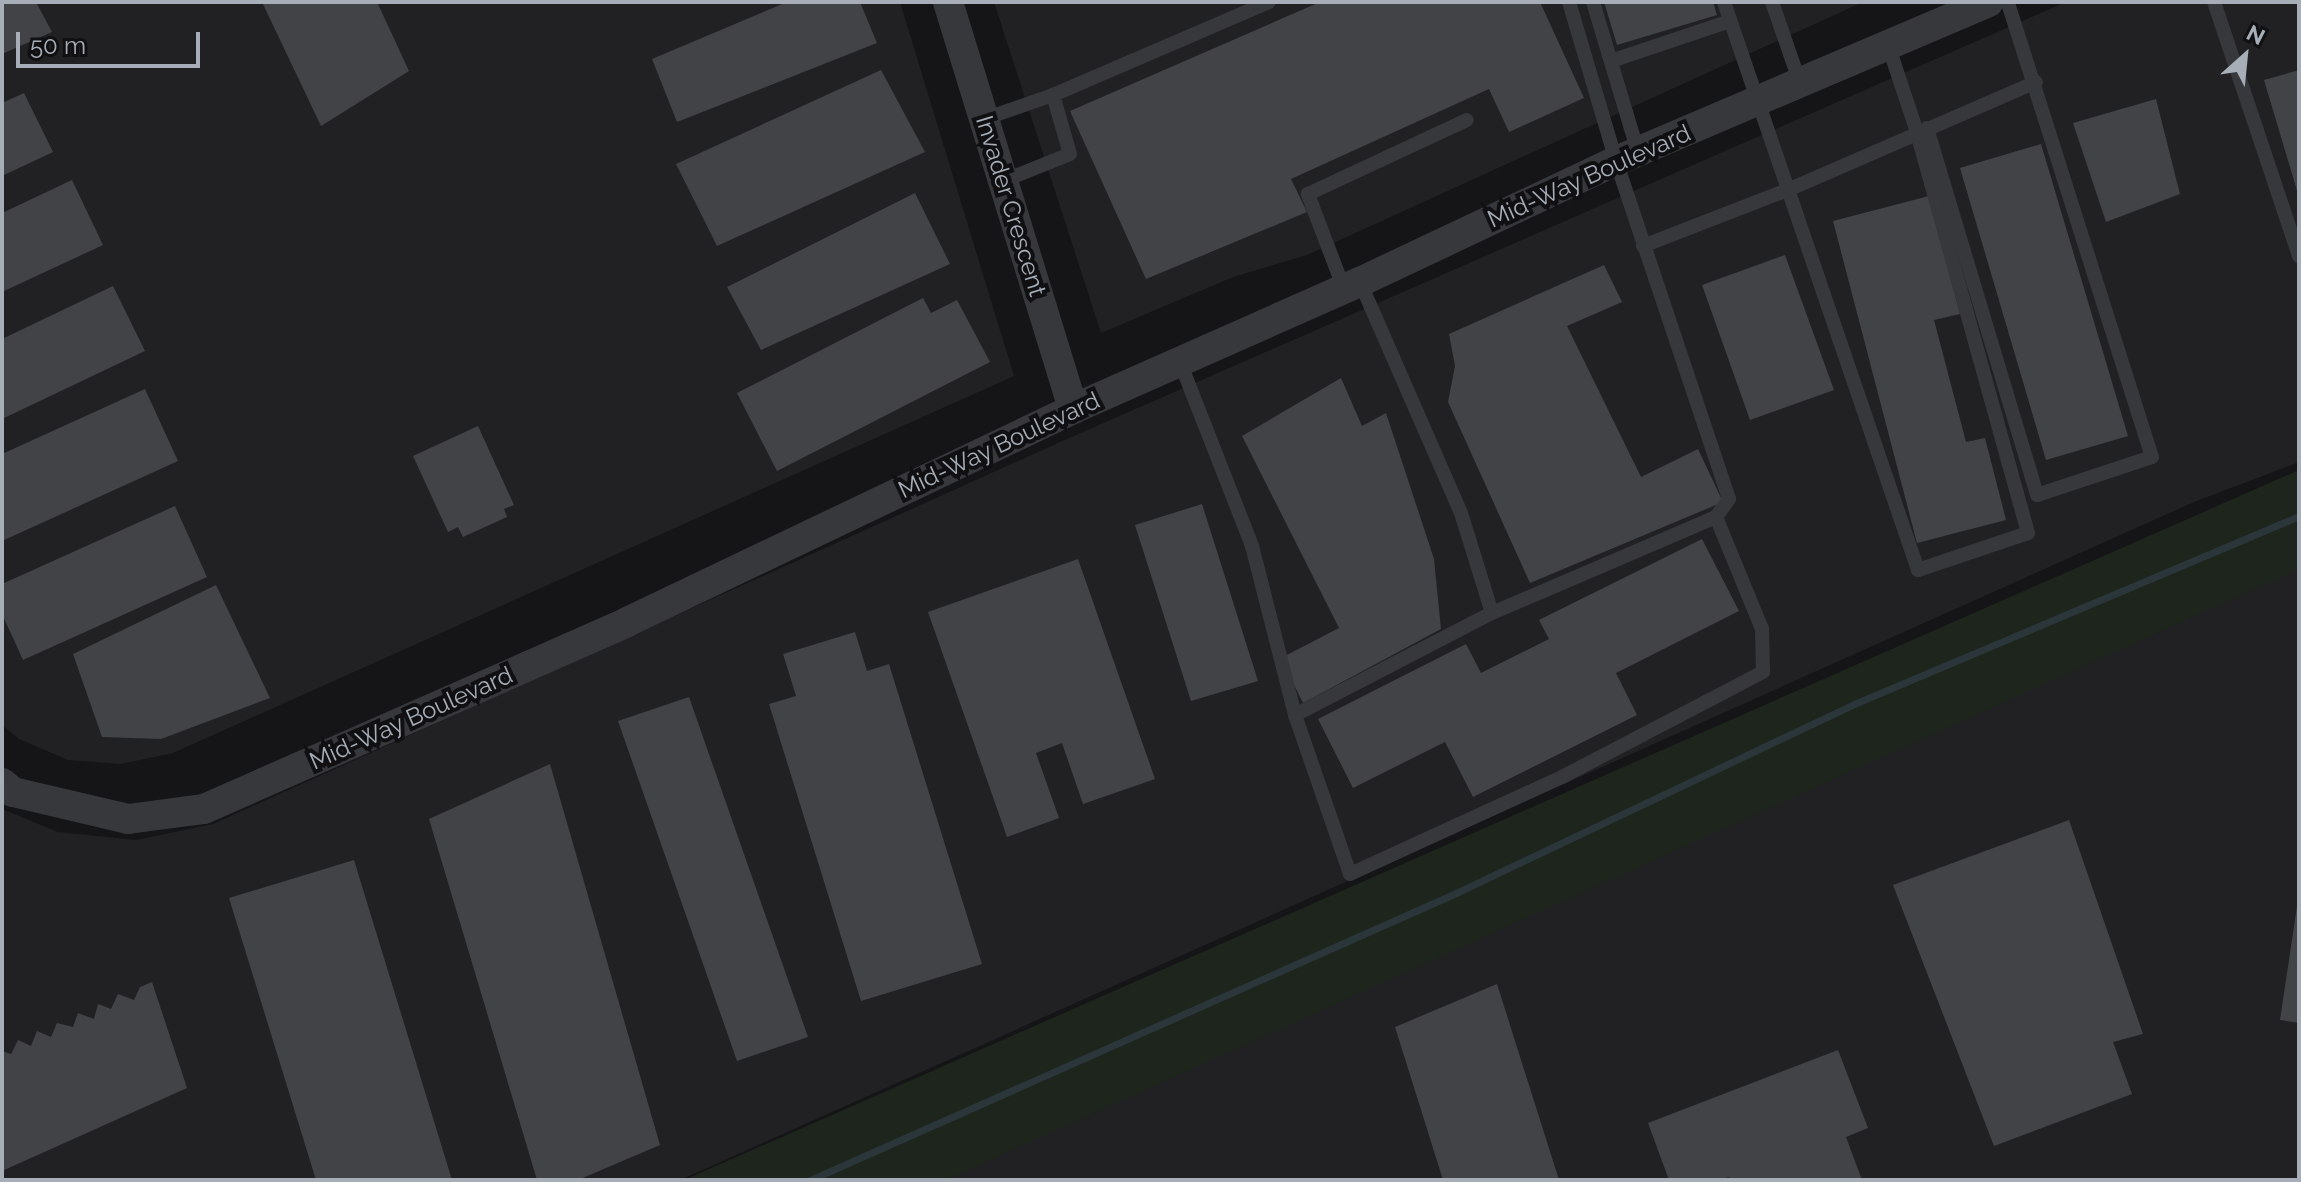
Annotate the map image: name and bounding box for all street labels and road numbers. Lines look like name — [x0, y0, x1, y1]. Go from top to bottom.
street label: Invader Crescent — [970, 112, 1052, 300]
street label: Mid-Way Boulevard — [1483, 118, 1695, 234]
street label: Mid-Way Boulevard — [893, 386, 1105, 504]
street label: Mid-Way Boulevard — [305, 660, 517, 776]

